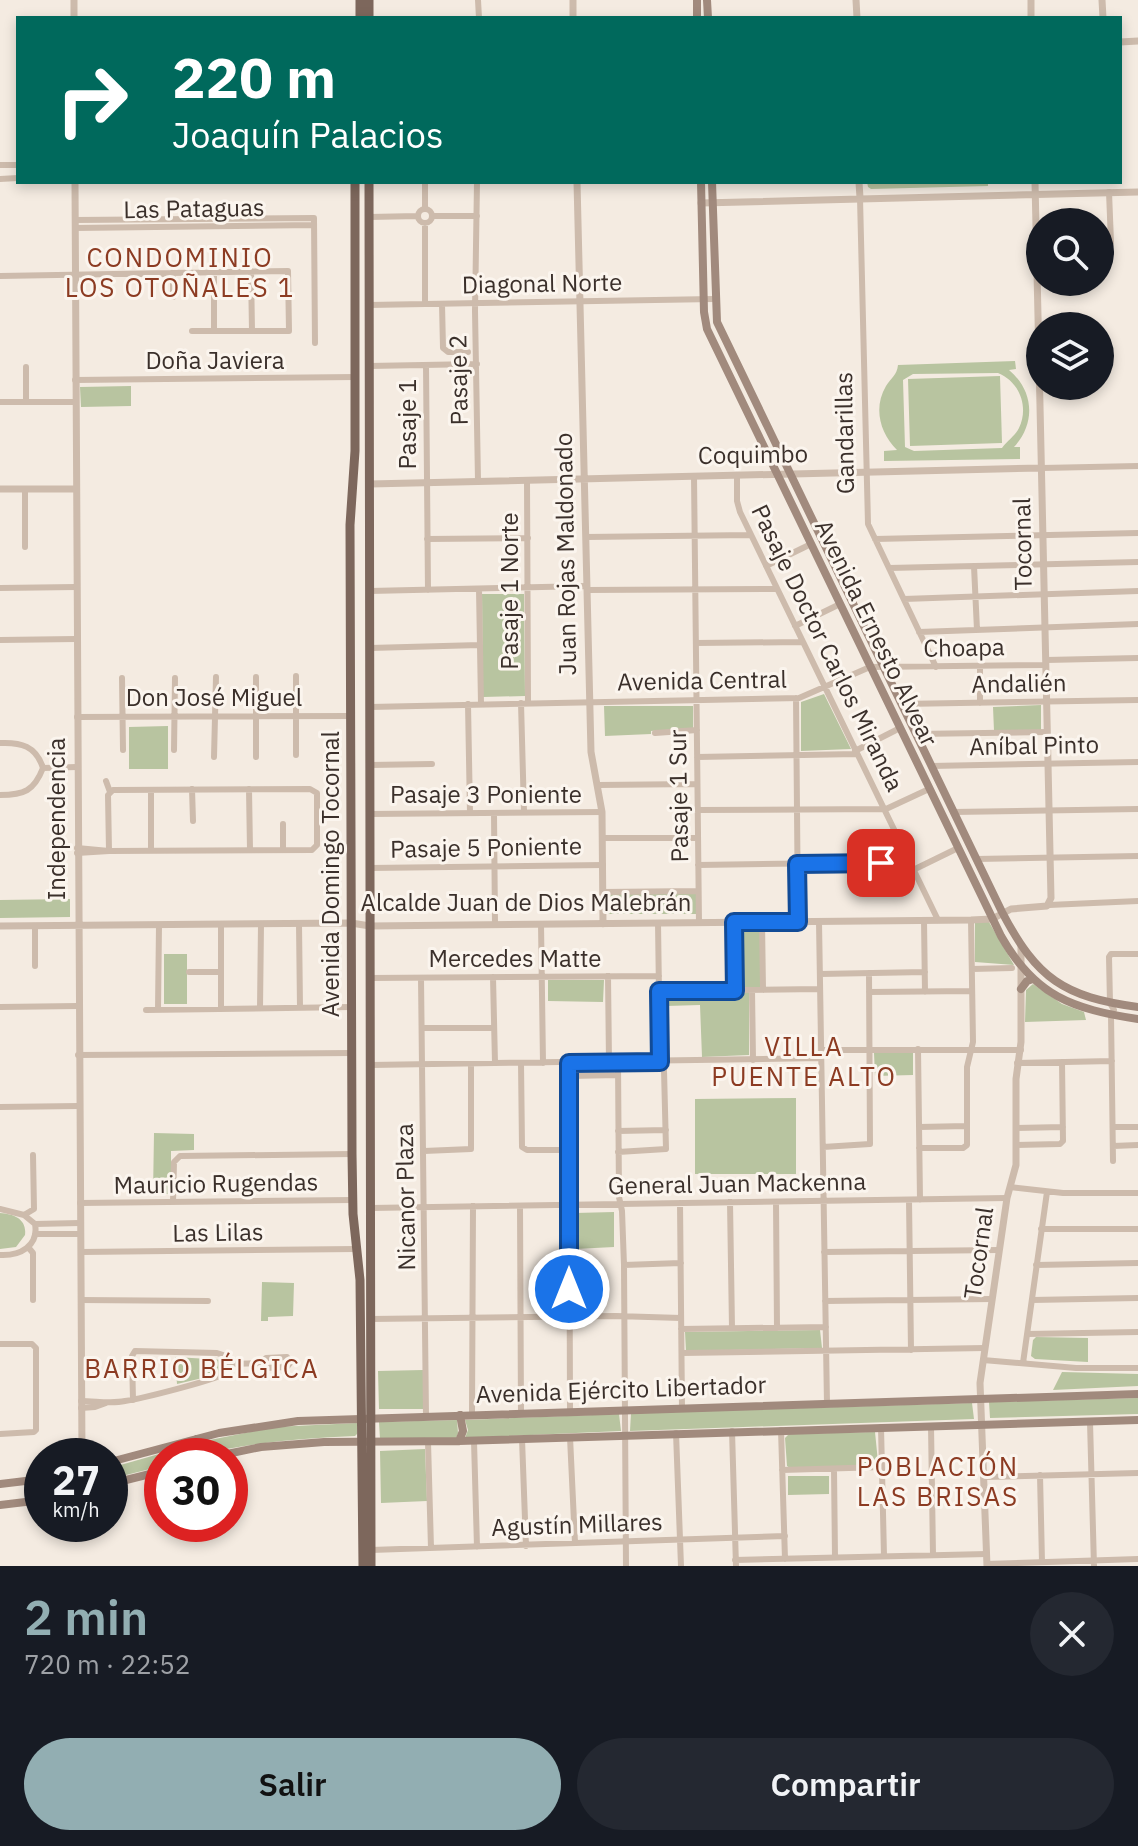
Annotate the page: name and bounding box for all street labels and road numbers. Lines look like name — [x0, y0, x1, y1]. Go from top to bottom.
street label: Las Pataguas — [123, 191, 265, 225]
street label: Diagonal Norte — [462, 266, 622, 300]
street label: Pasaje 2 — [441, 334, 475, 426]
street label: Doña Javiera — [145, 344, 285, 376]
street label: Gandarillas — [827, 372, 861, 494]
street label: Pasaje 1 — [391, 379, 423, 469]
street label: Juan Rojas Maldonado — [547, 432, 583, 676]
street label: Coquimbo — [698, 437, 808, 471]
street label: Tocornal — [1005, 497, 1039, 591]
street label: Pasaje Doctor Carlos Miranda — [744, 499, 912, 797]
street label: Pasaje 1 Norte — [493, 512, 525, 670]
street label: Avenida Ernesto Alvear — [808, 514, 946, 751]
street label: Choapa — [923, 630, 1005, 664]
street label: Avenida Central — [617, 663, 787, 697]
street label: Andalién — [971, 666, 1067, 700]
street label: Don José Miguel — [126, 681, 302, 713]
street label: Aníbal Pinto — [969, 728, 1099, 762]
street label: Pasaje 1 Sur — [661, 729, 695, 863]
street label: Avenida Domingo Tocornal — [314, 731, 346, 1017]
street label: Independencia — [40, 737, 72, 900]
street label: Pasaje 3 Poniente — [390, 778, 582, 810]
street label: Pasaje 5 Poniente — [390, 829, 582, 865]
street label: Alcalde Juan de Dios Malebrán — [361, 886, 691, 918]
street label: Mercedes Matte — [429, 942, 601, 974]
street label: Nicanor Plaza — [388, 1123, 422, 1271]
street label: Mauricio Rugendas — [113, 1165, 319, 1201]
street label: General Juan Mackenna — [608, 1165, 867, 1201]
street label: Tocornal — [956, 1205, 1000, 1301]
street label: Las Lilas — [172, 1215, 264, 1249]
street label: Avenida Ejército Libertador — [475, 1368, 767, 1410]
street label: Agustín Millares — [491, 1505, 663, 1543]

